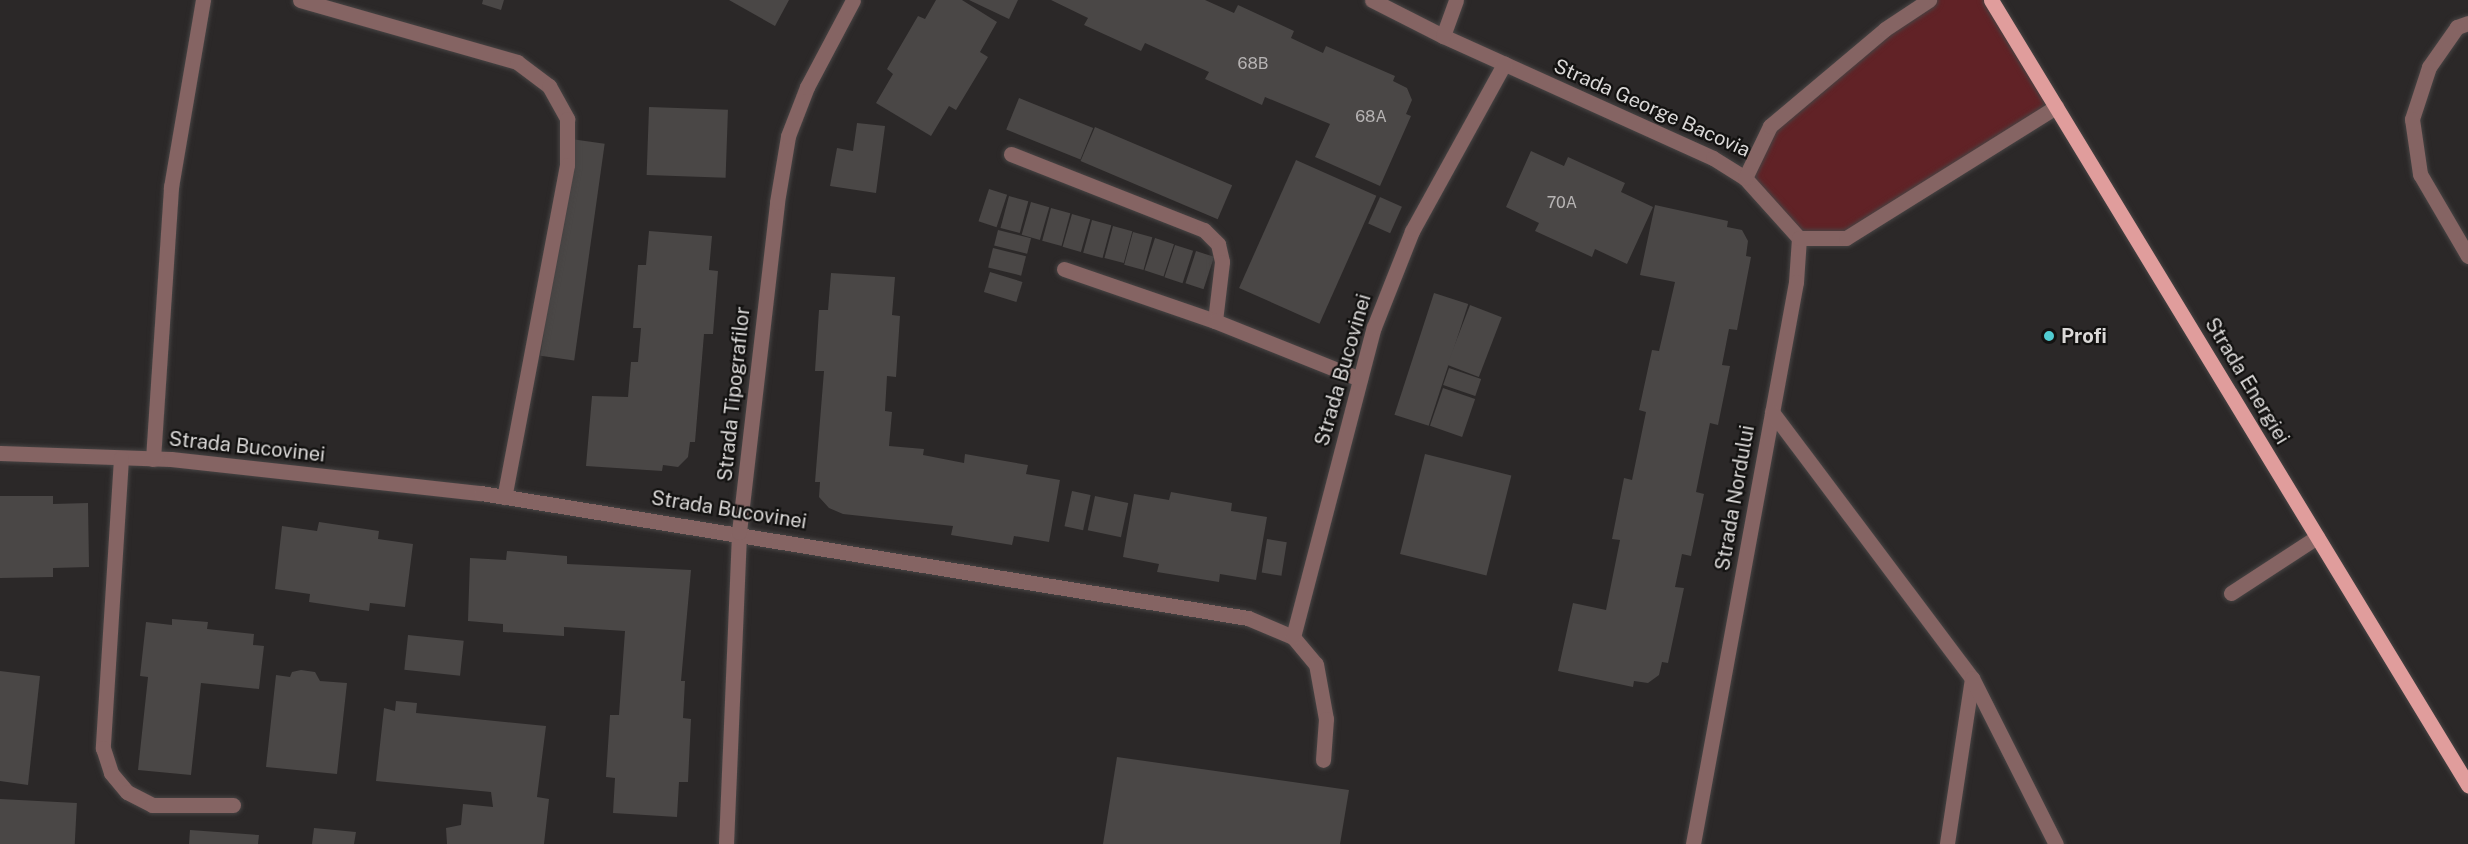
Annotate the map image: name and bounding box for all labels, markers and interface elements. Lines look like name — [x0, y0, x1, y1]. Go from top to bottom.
house number: 68B — [1238, 54, 1268, 74]
street label: Strada George Bacovia — [1550, 54, 1754, 162]
house number: 68A — [1355, 107, 1387, 127]
house number: 70A — [1547, 193, 1577, 213]
street label: Strada Bucovinei — [1310, 291, 1376, 449]
street label: Strada Tipografilor — [713, 305, 755, 483]
street label: Strada Energiei — [2200, 313, 2294, 449]
place label: Profi — [2061, 324, 2107, 348]
marker: Profi — [2042, 329, 2056, 343]
street label: Strada Nordului — [1710, 423, 1760, 573]
street label: Strada Bucovinei — [168, 427, 326, 467]
street label: Strada Bucovinei — [650, 486, 808, 534]

